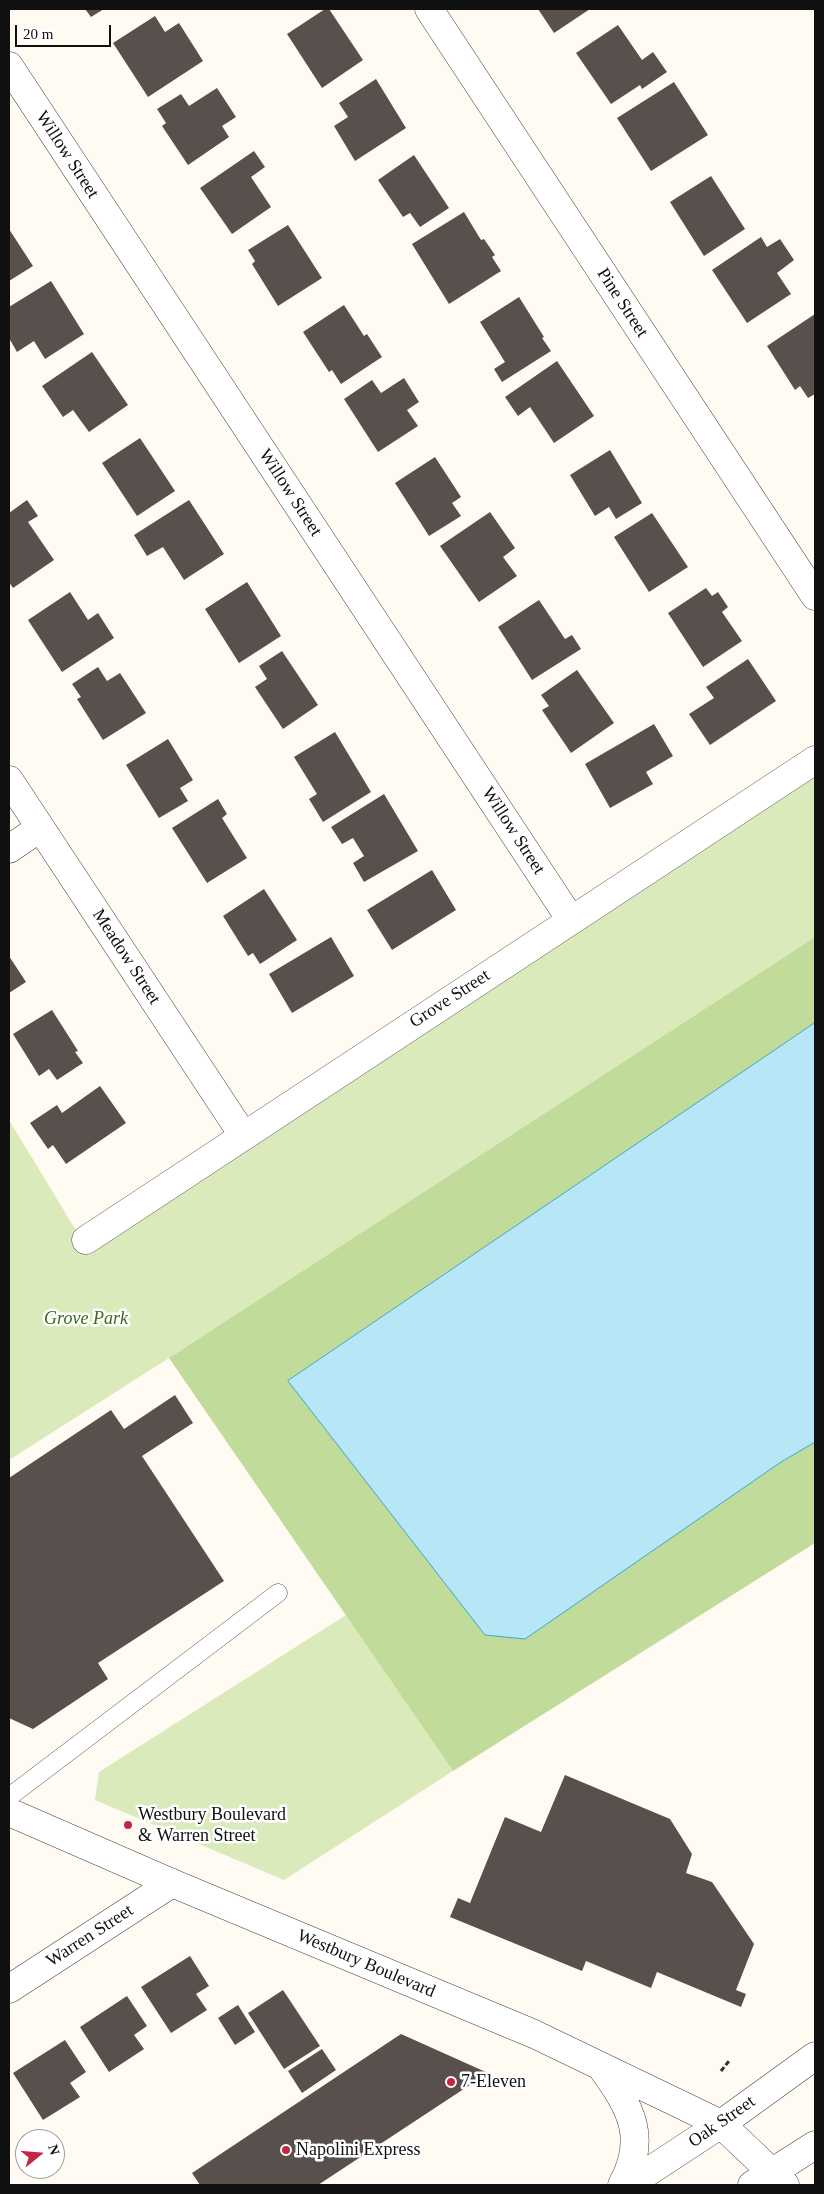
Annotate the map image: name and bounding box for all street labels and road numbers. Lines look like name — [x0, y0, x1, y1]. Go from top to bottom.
street label: Willow Street — [31, 107, 103, 203]
street label: Pine Street — [592, 264, 652, 342]
street label: Willow Street — [254, 445, 326, 541]
street label: Willow Street — [477, 783, 549, 879]
street label: Meadow Street — [87, 905, 165, 1009]
street label: Grove Street — [406, 965, 494, 1033]
street label: Warren Street — [43, 1900, 137, 1972]
street label: Westbury Boulevard — [294, 1925, 438, 2003]
street label: Oak Street — [684, 2091, 760, 2153]

